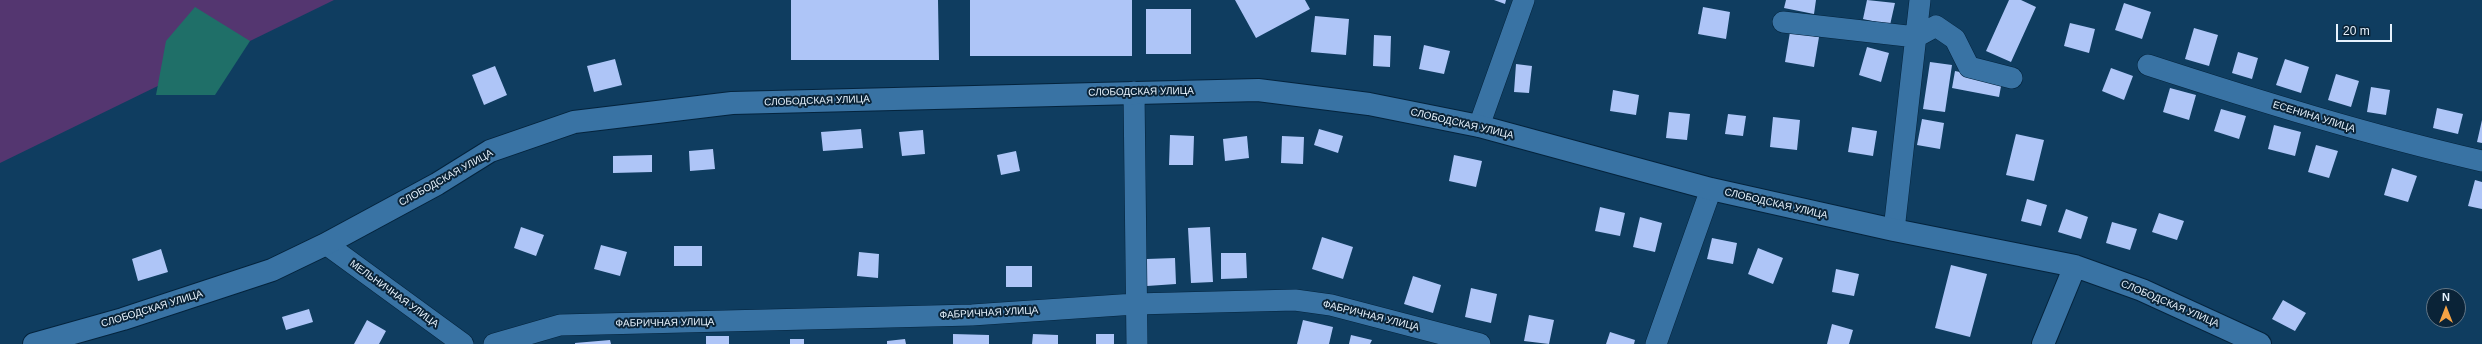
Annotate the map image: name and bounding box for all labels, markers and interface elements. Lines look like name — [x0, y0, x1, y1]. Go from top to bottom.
scale bar — [2338, 16, 2394, 42]
text: 20 m — [2343, 24, 2370, 38]
street label: СЛОБОДСКАЯ УЛИЦА — [1088, 85, 1194, 99]
street label: СЛОБОДСКАЯ УЛИЦА — [764, 93, 870, 109]
street label: ЕСЕНИНА УЛИЦА — [2271, 99, 2357, 135]
street label: СЛОБОДСКАЯ УЛИЦА — [1409, 106, 1515, 142]
street label: СЛОБОДСКАЯ УЛИЦА — [397, 147, 495, 209]
street label: СЛОБОДСКАЯ УЛИЦА — [1723, 186, 1829, 222]
street label: МЕЛЬНИЧНАЯ УЛИЦА — [347, 258, 441, 330]
street label: СЛОБОДСКАЯ УЛИЦА — [2119, 278, 2221, 330]
street label: СЛОБОДСКАЯ УЛИЦА — [100, 288, 204, 330]
north arrow — [2426, 288, 2466, 328]
text: N — [2442, 291, 2450, 303]
street label: ФАБРИЧНАЯ УЛИЦА — [1322, 298, 1420, 334]
street label: ФАБРИЧНАЯ УЛИЦА — [939, 304, 1039, 322]
street label: ФАБРИЧНАЯ УЛИЦА — [615, 316, 715, 330]

